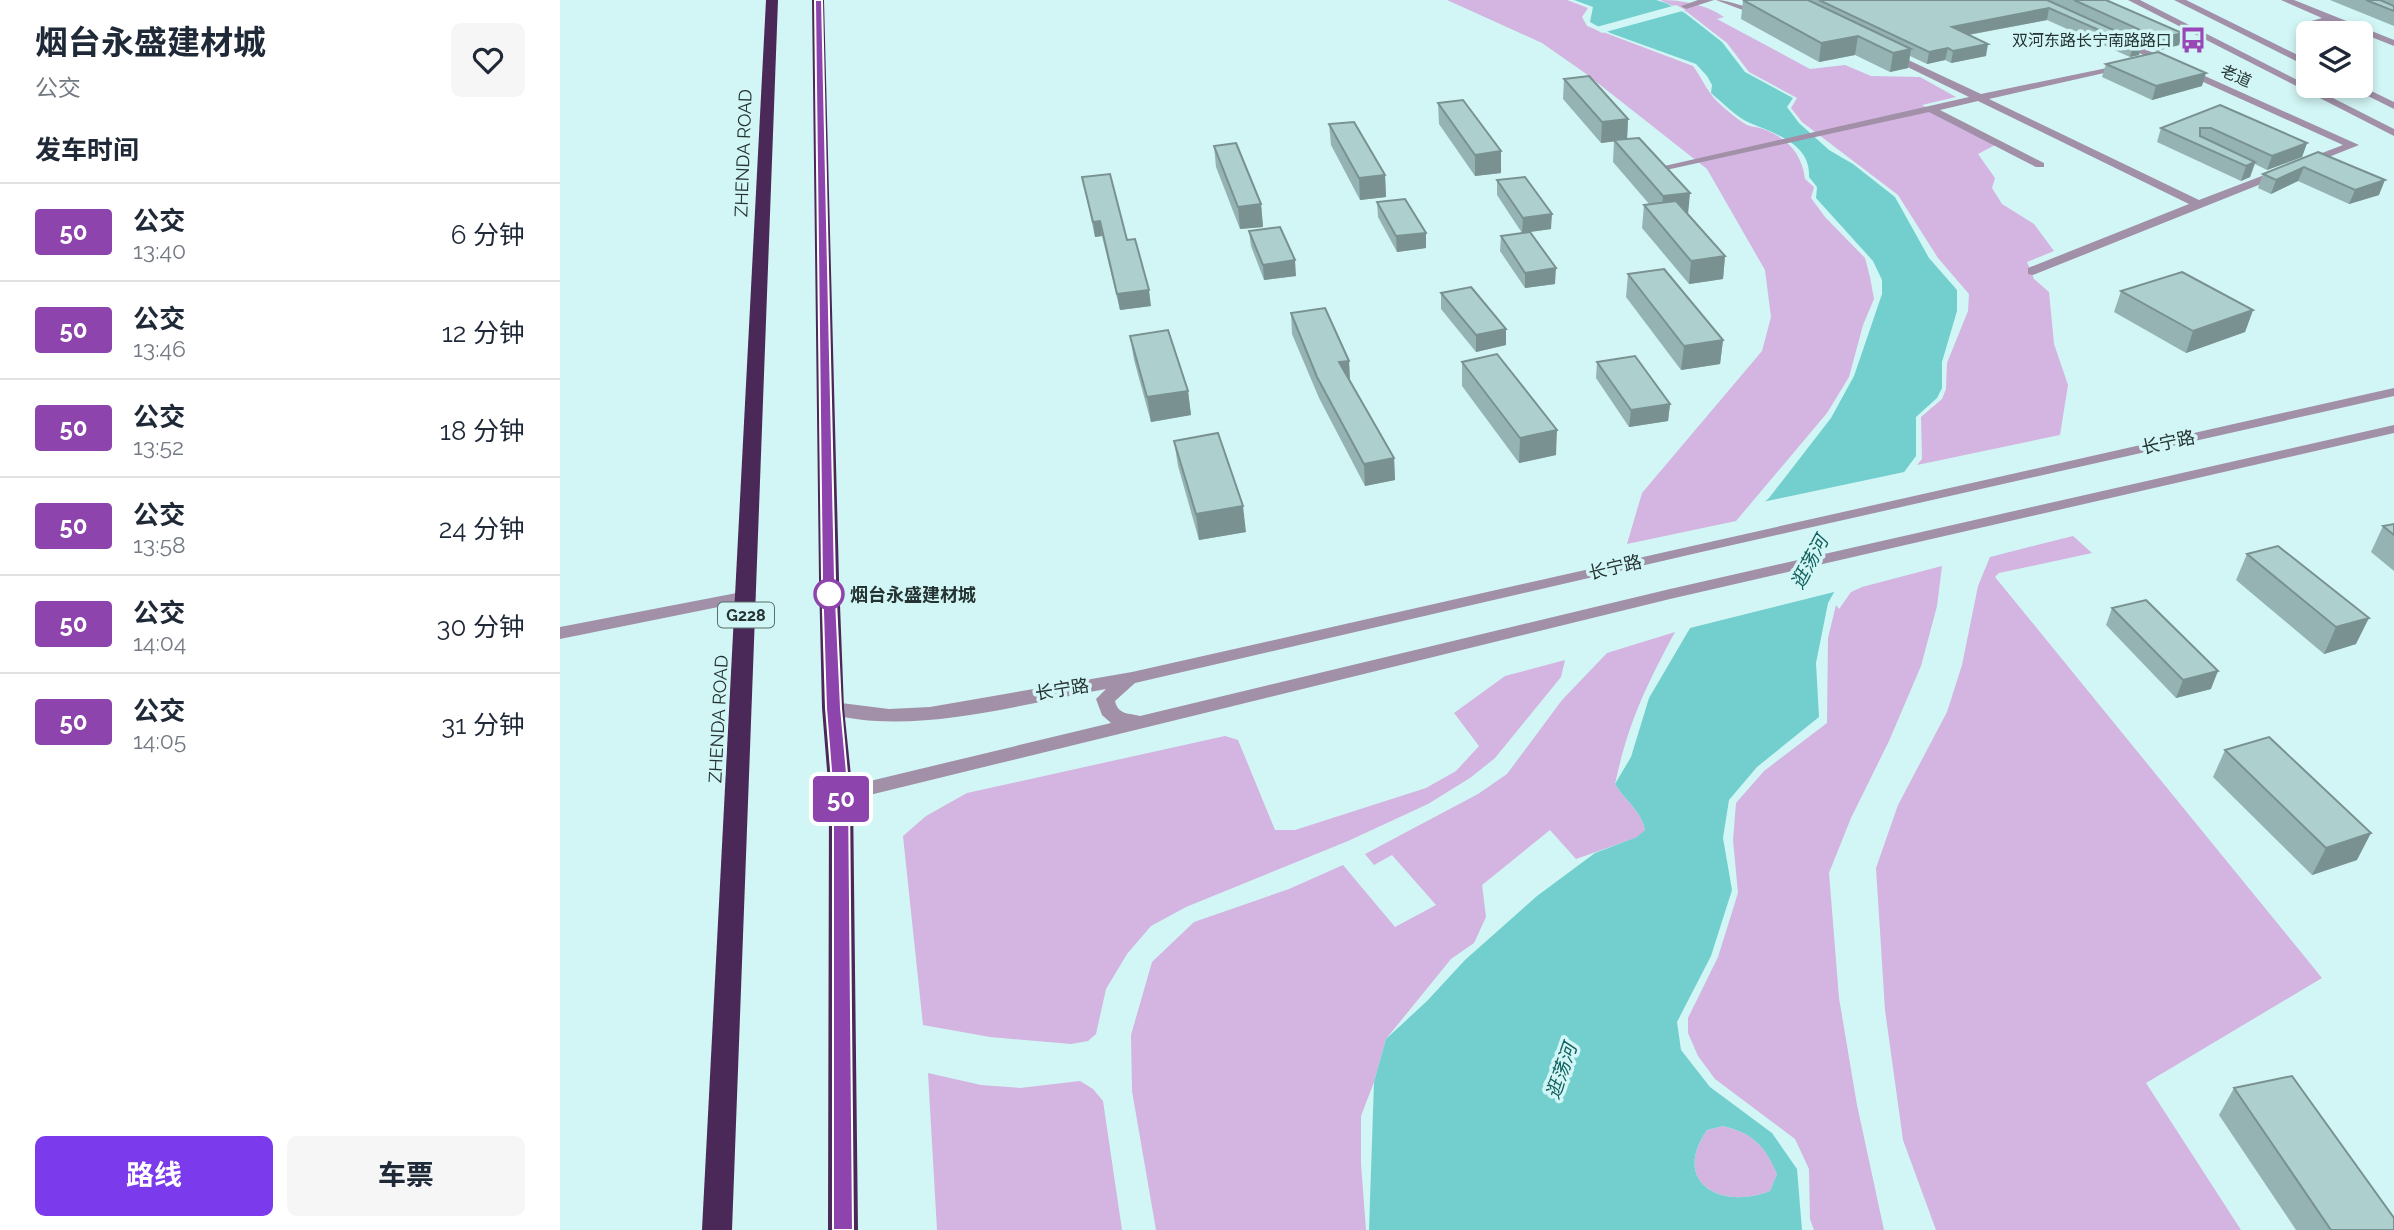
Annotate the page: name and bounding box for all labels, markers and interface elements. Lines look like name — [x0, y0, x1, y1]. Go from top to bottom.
map controls — [2296, 21, 2373, 98]
button: layers — [2296, 21, 2373, 98]
text: 烟台永盛建材城 — [35, 23, 266, 62]
button: heart — [451, 23, 525, 97]
bus stop icon: 双河东路长宁南路路口 — [2178, 25, 2208, 55]
place label: 双河东路长宁南路路口 — [2012, 31, 2172, 50]
street label: 老道 — [2218, 61, 2254, 91]
text: 公交 — [35, 74, 81, 101]
street label: ZHENDA ROAD — [730, 89, 756, 217]
text: 发车时间 — [35, 135, 139, 165]
text: 公交 — [133, 206, 185, 236]
text: 50 — [59, 217, 88, 246]
text: 6 分钟 — [451, 220, 525, 250]
text: 13:40 — [133, 237, 186, 264]
text: 公交 — [133, 304, 185, 334]
text: 50 — [59, 315, 88, 344]
text: 12 分钟 — [442, 318, 525, 348]
text: 13:46 — [133, 335, 186, 362]
text: 公交 — [133, 402, 185, 432]
text: 50 — [59, 413, 88, 442]
text: 18 分钟 — [440, 416, 525, 446]
street label: 长宁路 — [2139, 426, 2197, 458]
text: 13:52 — [133, 433, 184, 460]
text: 公交 — [133, 500, 185, 530]
text: 50 — [59, 511, 88, 540]
text: 24 分钟 — [439, 514, 525, 544]
water label: 逛荡河 — [1786, 528, 1834, 592]
text: 13:58 — [133, 531, 186, 558]
street label: 长宁路 — [1586, 551, 1644, 583]
marker: 烟台永盛建材城 — [814, 579, 844, 609]
place label: 烟台永盛建材城 — [850, 584, 976, 605]
text: 公交 — [133, 598, 185, 628]
road number: G228 — [718, 602, 774, 628]
text: 50 — [59, 609, 88, 638]
text: 30 分钟 — [437, 612, 525, 642]
text: 14:04 — [133, 629, 186, 656]
street label: ZHENDA ROAD — [704, 654, 732, 783]
street label: 长宁路 — [1034, 674, 1090, 704]
text: 公交 — [133, 696, 185, 726]
text: 50 — [59, 707, 88, 736]
text: 31 分钟 — [441, 710, 525, 740]
text: 14:05 — [133, 727, 186, 754]
line badge: 50 — [810, 776, 872, 822]
text: 50 — [827, 784, 855, 813]
water label: 逛荡河 — [1541, 1037, 1582, 1102]
button: 路线 — [35, 1136, 273, 1216]
button: 车票 — [287, 1136, 525, 1216]

